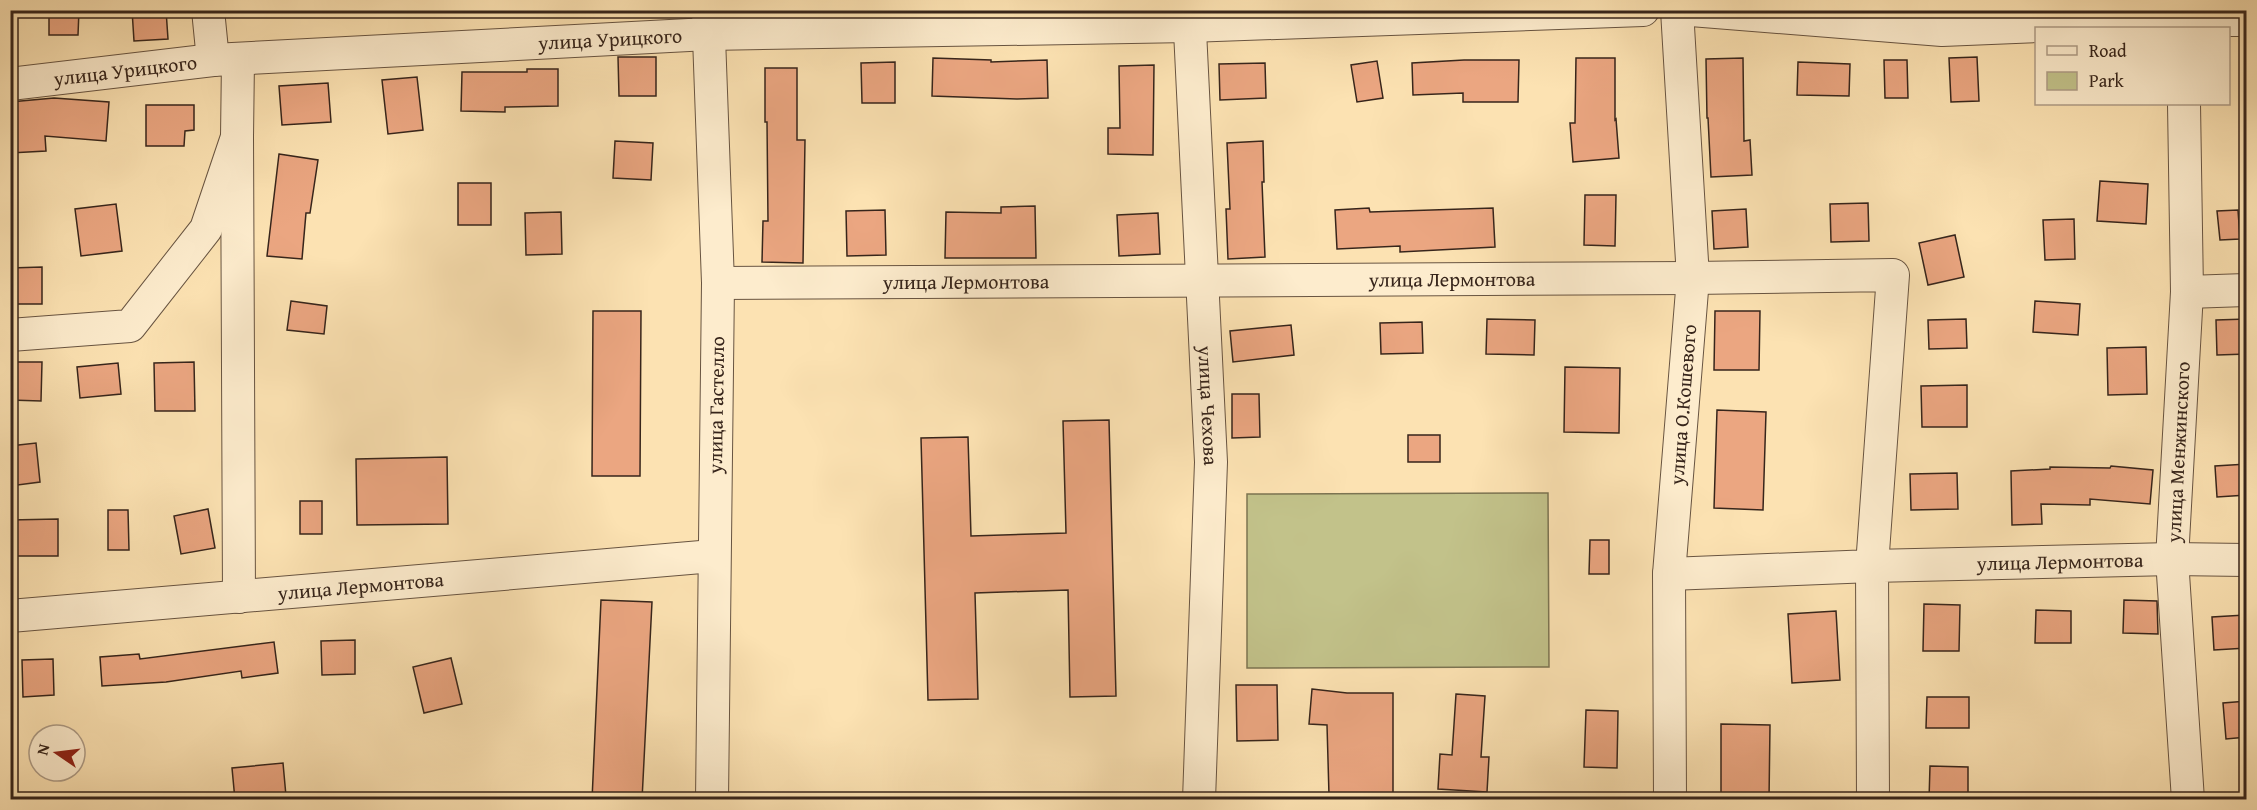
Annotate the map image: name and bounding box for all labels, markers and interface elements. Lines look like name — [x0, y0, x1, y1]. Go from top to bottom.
street label: улица Урицкого — [536, 20, 683, 57]
legend — [2035, 27, 2230, 105]
text: Road — [2089, 37, 2127, 64]
street label: улица Урицкого — [51, 47, 198, 93]
text: Park — [2089, 67, 2125, 94]
street label: улица Лермонтова — [1368, 264, 1536, 294]
street label: улица Лермонтова — [882, 266, 1050, 296]
street label: улица О.Кошевого — [1661, 323, 1703, 487]
street label: улица Гастелло — [700, 336, 731, 475]
street label: улица Чехова — [1191, 344, 1226, 466]
street label: улица Менжинского — [2158, 361, 2197, 544]
street label: улица Лермонтова — [1975, 545, 2144, 578]
street label: улица Лермонтова — [275, 564, 445, 607]
north arrow — [27, 723, 87, 783]
text: N — [30, 741, 55, 757]

